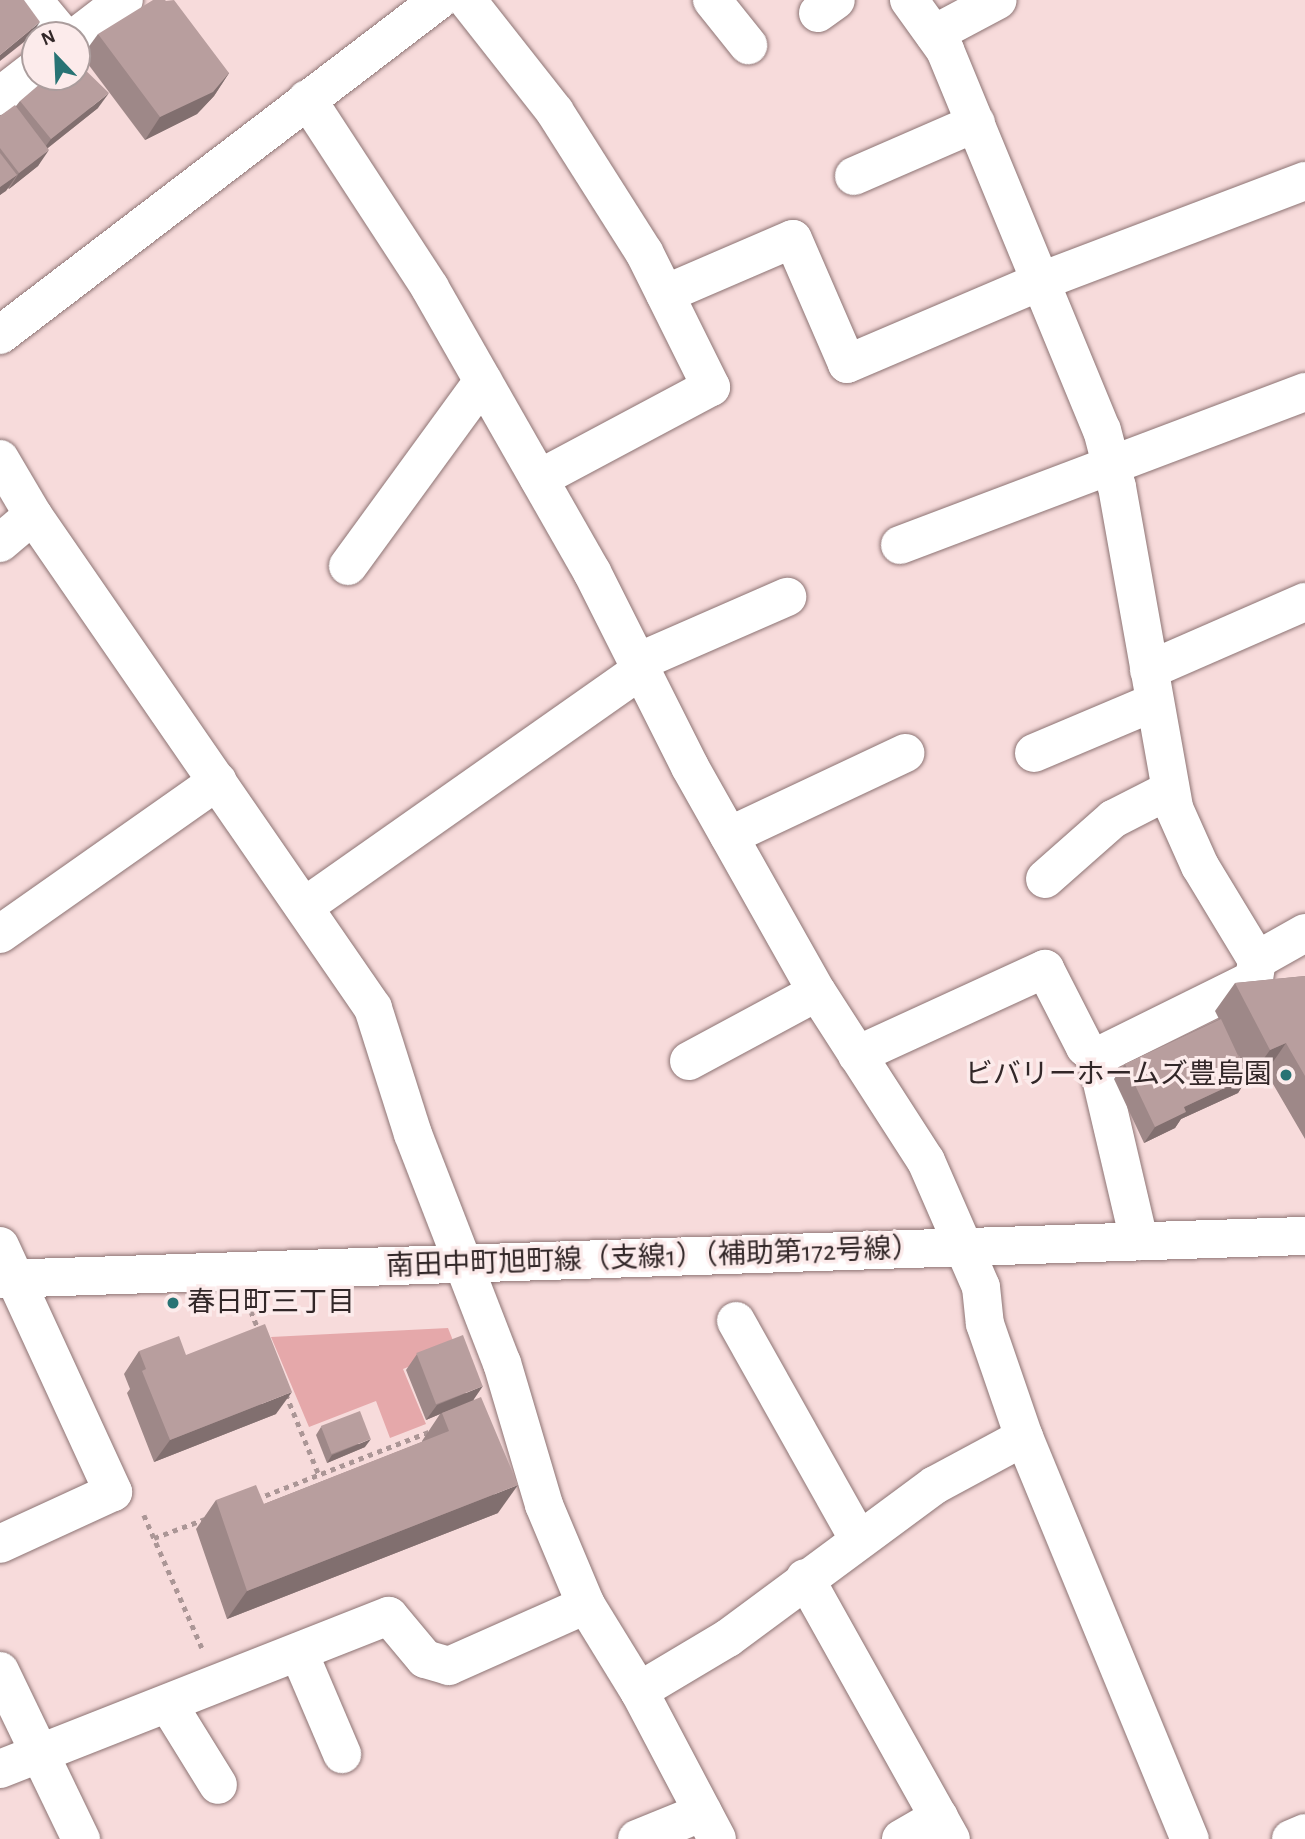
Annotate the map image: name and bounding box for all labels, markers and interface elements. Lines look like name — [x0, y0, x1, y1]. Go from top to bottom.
north arrow — [21, 21, 91, 91]
text: N — [39, 27, 58, 49]
place label: ビバリーホームズ豊島園 — [964, 1058, 1272, 1092]
marker: ビバリーホームズ豊島園 — [1278, 1067, 1294, 1083]
street label: 南田中町旭町線（支線1）（補助第172号線） — [386, 1232, 920, 1284]
place label: 春日町三丁目 — [187, 1286, 355, 1320]
marker: 春日町三丁目 — [165, 1295, 181, 1311]

